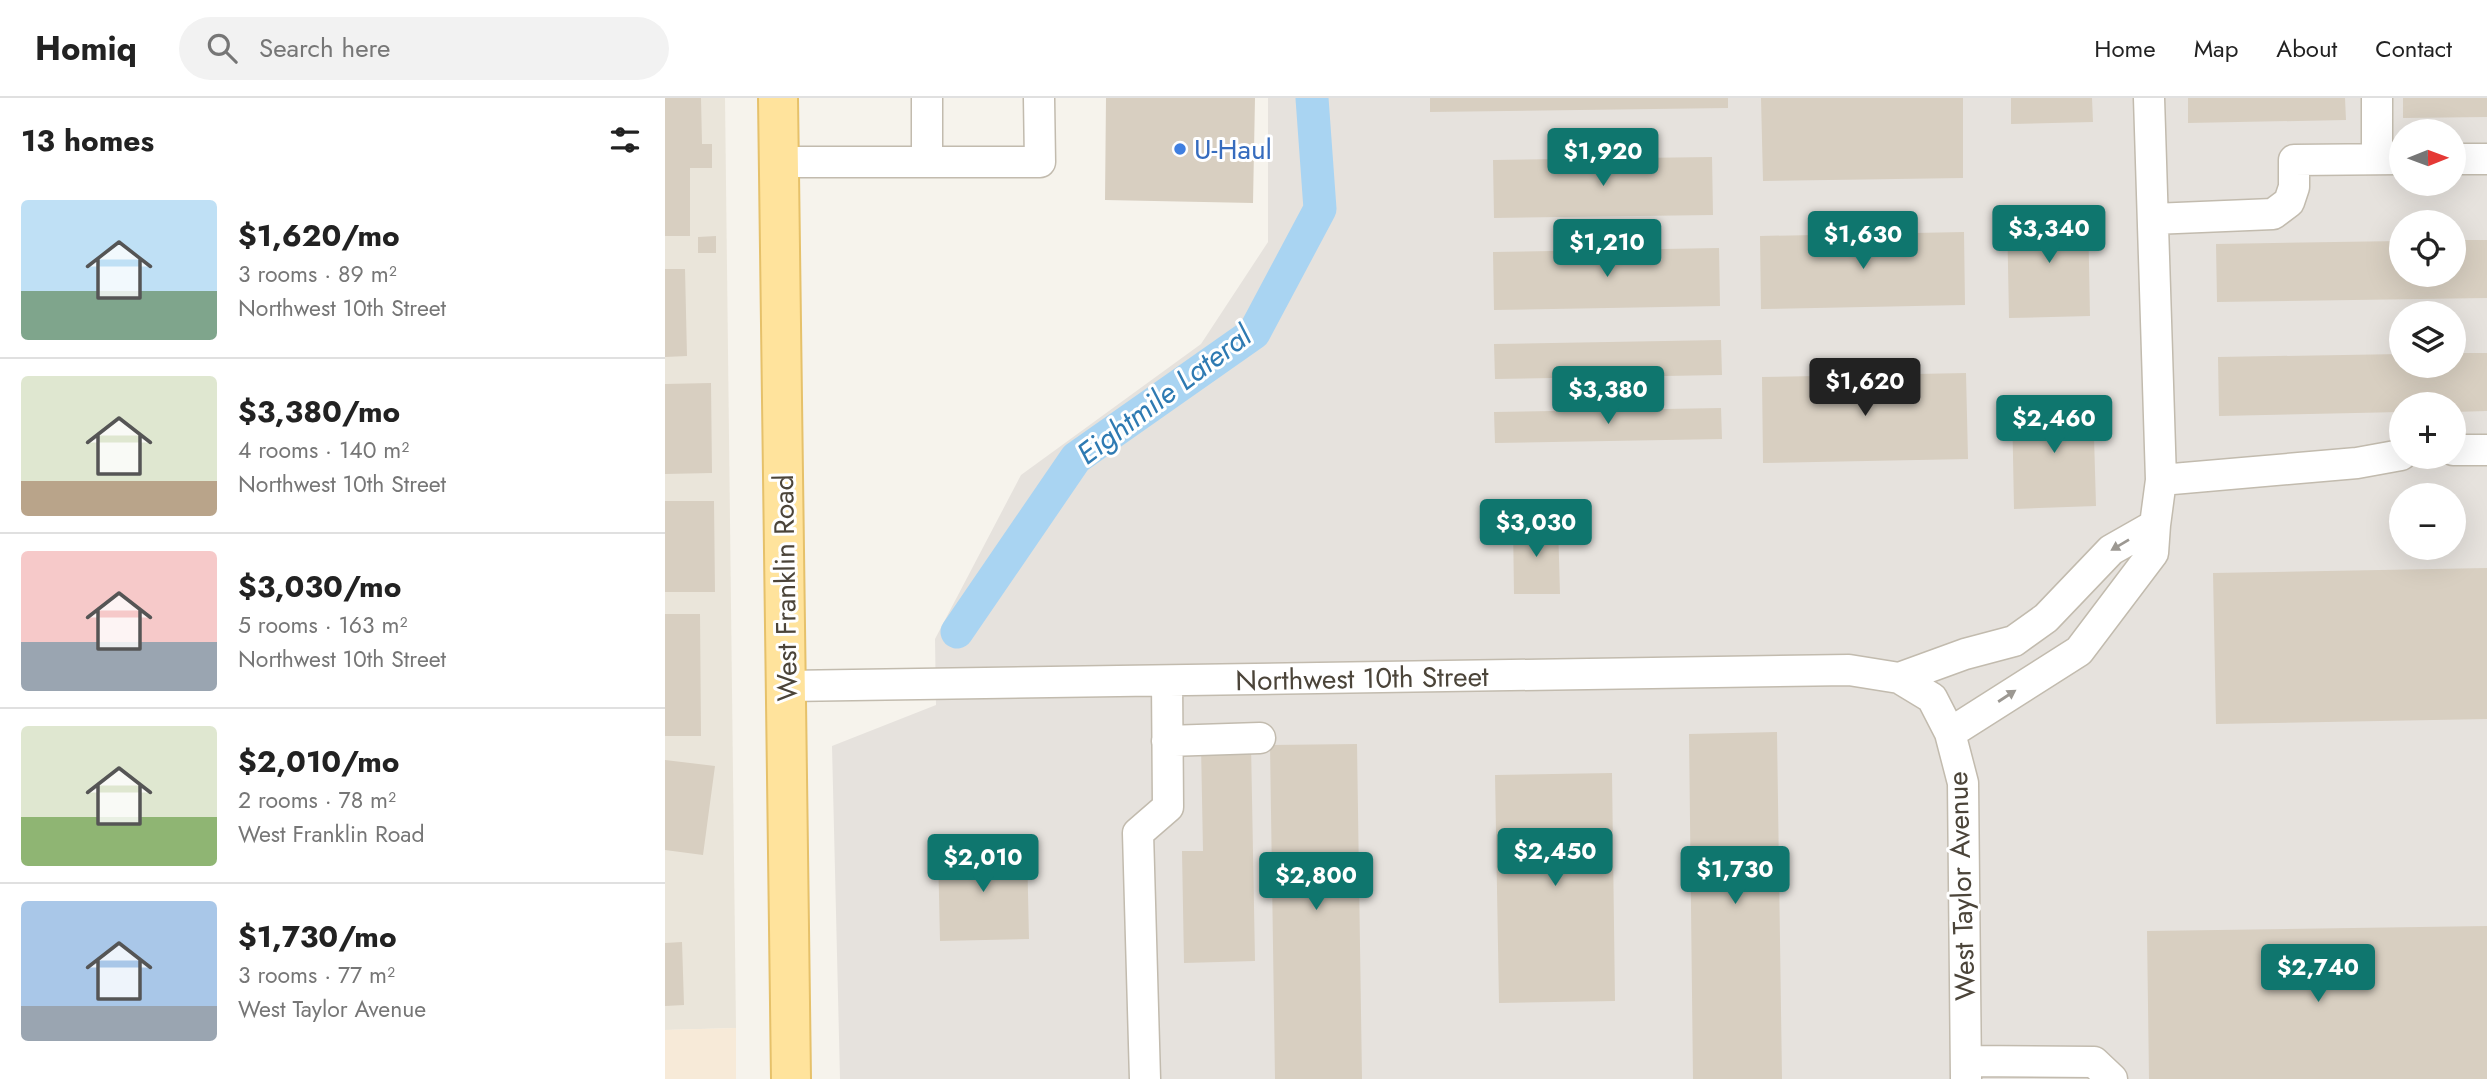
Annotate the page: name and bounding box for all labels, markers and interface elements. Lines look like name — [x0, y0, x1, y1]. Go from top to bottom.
search box — [179, 17, 669, 80]
text: Homiq — [35, 25, 137, 72]
icon: search — [203, 29, 241, 67]
text: Search here — [259, 29, 390, 67]
text: Home — [2094, 31, 2156, 66]
text: Map — [2194, 31, 2238, 66]
text: About — [2276, 31, 2337, 66]
text: Contact — [2375, 31, 2452, 66]
text: 13 homes — [21, 119, 154, 162]
north arrow — [2389, 119, 2466, 196]
map controls — [2389, 119, 2466, 560]
icon: filters — [606, 121, 644, 159]
place label: U-Haul — [1194, 129, 1272, 170]
pin: $1,920 — [1546, 129, 1660, 188]
text: $1,920 — [1563, 134, 1643, 168]
marker: U-Haul — [1172, 141, 1188, 157]
pin: $3,340 — [1992, 206, 2106, 265]
button: locate — [2389, 210, 2466, 287]
text: $3,340 — [2008, 211, 2090, 245]
pin: $1,630 — [1806, 212, 1920, 271]
text: $1,620/mo — [238, 214, 400, 257]
text: $1,630 — [1824, 217, 1902, 251]
pin: $1,210 — [1550, 220, 1664, 279]
text: $1,210 — [1569, 225, 1645, 259]
icon: home — [77, 228, 161, 312]
text: 3 rooms · 89 m² — [238, 257, 397, 291]
text: Northwest 10th Street — [238, 291, 446, 325]
button: layers — [2389, 301, 2466, 378]
water label: Eightmile Lateral — [1068, 314, 1261, 474]
pin: $1,620 — [1808, 358, 1922, 418]
text: $1,620 — [1825, 364, 1905, 398]
pin: $3,380 — [1551, 366, 1665, 426]
text: $3,380 — [1568, 372, 1648, 406]
text: $3,380/mo — [238, 390, 400, 433]
button: + — [2389, 392, 2466, 469]
pin: $2,460 — [1997, 396, 2111, 455]
text: $2,460 — [2012, 401, 2096, 435]
icon: home — [77, 404, 161, 488]
text: 4 rooms · 140 m² — [238, 433, 409, 467]
text: Northwest 10th Street — [238, 467, 446, 501]
street label: West Franklin Road — [763, 474, 808, 702]
button: − — [2389, 483, 2466, 560]
pin: $3,030 — [1479, 500, 1593, 559]
text: $3,030 — [1496, 505, 1576, 539]
one-way arrow — [2110, 539, 2129, 552]
text: $3,030/mo — [238, 565, 401, 608]
icon: home — [77, 579, 161, 663]
text: 5 rooms · 163 m² — [238, 608, 407, 642]
text: Northwest 10th Street — [238, 642, 446, 676]
street label: Northwest 10th Street — [1235, 656, 1489, 701]
one-way arrow — [1998, 690, 2017, 703]
text: $2,010/mo — [238, 740, 400, 783]
icon: home — [77, 754, 161, 838]
street label: West Taylor Avenue — [1937, 771, 1986, 1001]
text: 2 rooms · 78 m² — [238, 783, 396, 817]
text: West Franklin Road — [238, 817, 425, 851]
pin: $2,450 — [1498, 828, 1612, 888]
pin: $2,010 — [926, 834, 1040, 894]
text: $2,450 — [1514, 834, 1596, 868]
text: $2,010 — [943, 840, 1023, 874]
pin: $1,730 — [1678, 846, 1792, 906]
pin: $2,800 — [1259, 852, 1373, 912]
text: $1,730 — [1697, 852, 1773, 886]
text: $2,800 — [1275, 858, 1357, 892]
text: $1,730/mo — [238, 915, 397, 958]
icon: home — [77, 929, 161, 1013]
pin: $2,740 — [2261, 944, 2375, 1004]
text: $2,740 — [2277, 950, 2359, 984]
text: 3 rooms · 77 m² — [238, 958, 395, 992]
text: West Taylor Avenue — [238, 992, 426, 1026]

